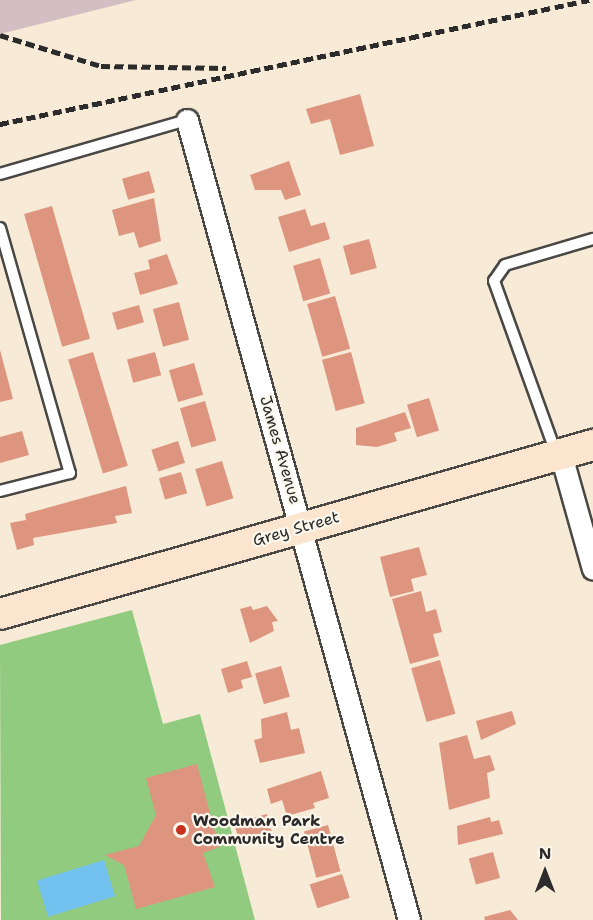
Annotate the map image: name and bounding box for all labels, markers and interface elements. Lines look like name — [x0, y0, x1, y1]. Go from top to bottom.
street label: James Avenue — [255, 394, 305, 506]
street label: Grey Street — [250, 507, 342, 551]
place label: Woodman Park Community Centre — [193, 811, 345, 849]
marker: Woodman Park Community Centre — [174, 823, 188, 837]
north arrow — [515, 842, 575, 902]
text: N — [539, 843, 551, 864]

